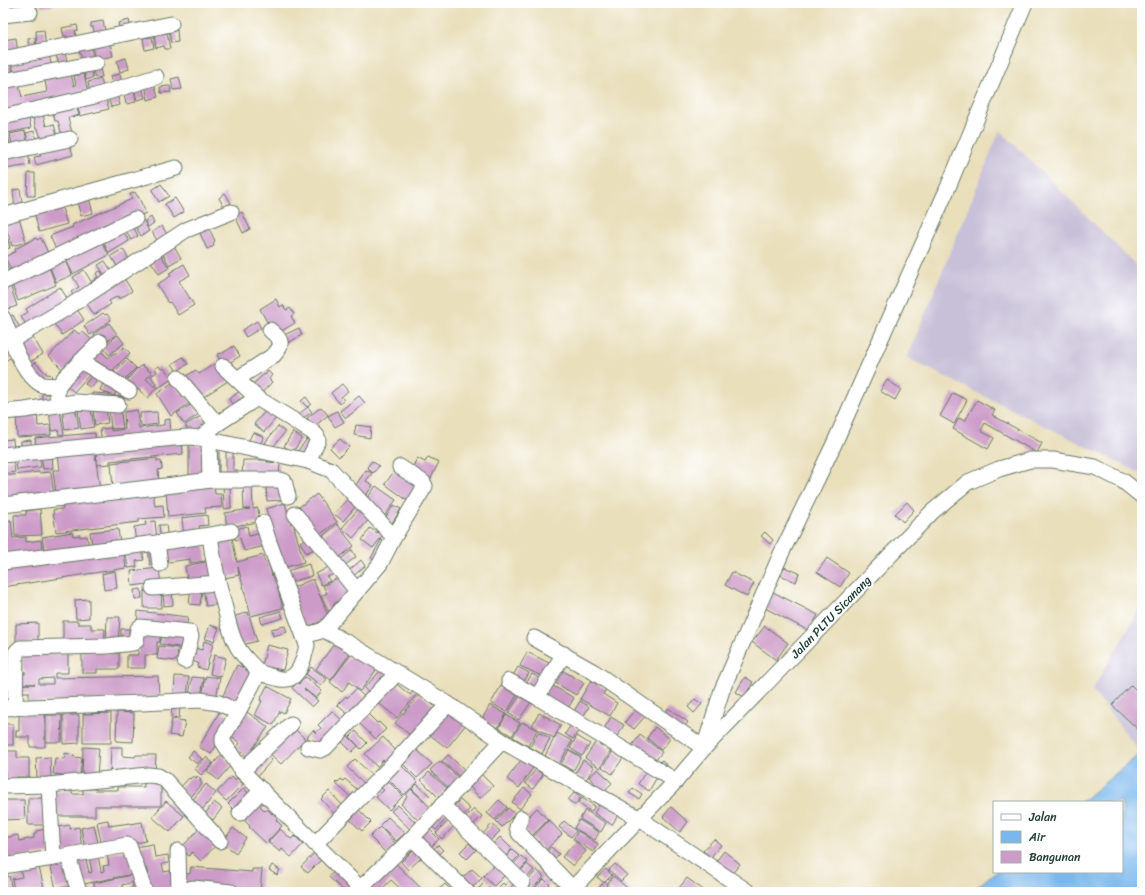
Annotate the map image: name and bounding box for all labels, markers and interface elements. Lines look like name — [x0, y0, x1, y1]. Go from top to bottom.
street label: Jalan PLTU Sicanang — [785, 570, 877, 665]
legend — [993, 801, 1123, 873]
text: Jalan — [1028, 806, 1057, 828]
text: Air — [1028, 826, 1046, 848]
text: Bangunan — [1029, 846, 1081, 868]

